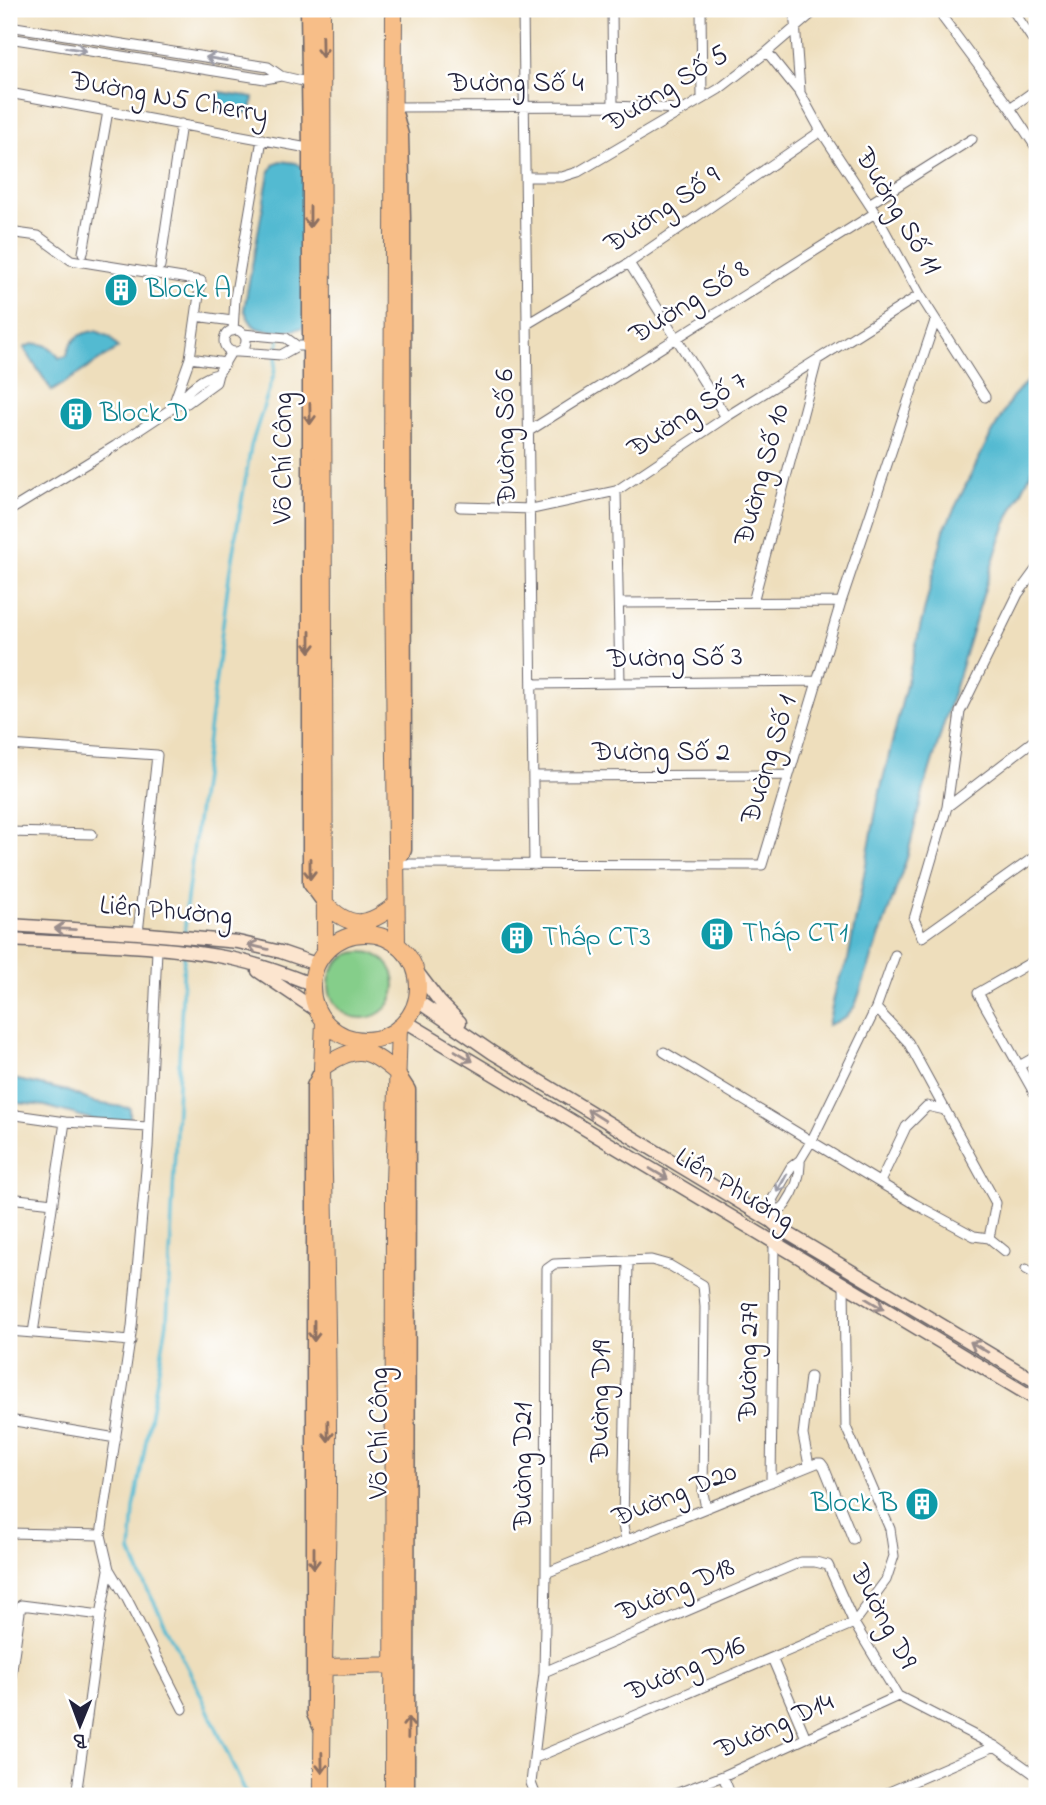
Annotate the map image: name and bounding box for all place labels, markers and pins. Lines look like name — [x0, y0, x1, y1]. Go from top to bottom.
place label: Block A — [145, 270, 231, 311]
building icon: Block A — [102, 271, 140, 309]
place label: Block D — [99, 394, 189, 435]
building icon: Block D — [57, 395, 95, 433]
place label: Tháp CT1 — [742, 914, 848, 955]
building icon: Tháp CT1 — [698, 915, 736, 953]
place label: Tháp CT3 — [542, 918, 651, 959]
building icon: Tháp CT3 — [498, 919, 536, 957]
place label: Block B — [810, 1484, 898, 1525]
building icon: Block B — [903, 1485, 941, 1523]

